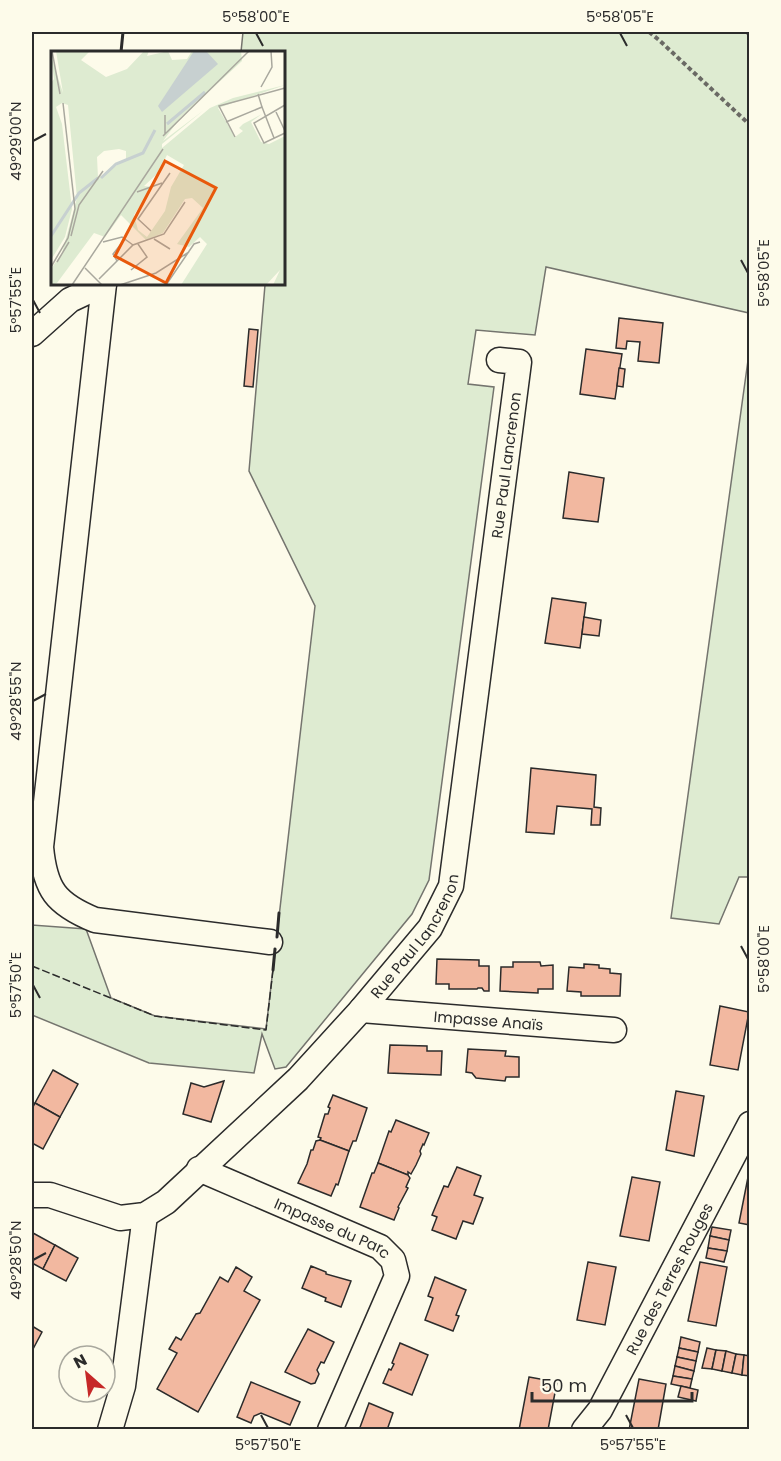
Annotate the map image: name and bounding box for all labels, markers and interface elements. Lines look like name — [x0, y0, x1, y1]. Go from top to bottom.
text: 5°58'00"E — [222, 6, 290, 27]
text: 5°58'05"E — [586, 6, 654, 27]
inset map — [51, 51, 285, 285]
text: 49°29'00"N — [5, 101, 26, 181]
text: 5°58'05"E — [753, 239, 774, 307]
text: 5°57'55"E — [5, 267, 26, 333]
street label: Rue Paul Lancrenon — [486, 391, 526, 539]
text: 49°28'55"N — [5, 661, 26, 741]
street label: Rue Paul Lancrenon — [365, 873, 463, 1002]
text: 5°58'00"E — [753, 925, 774, 993]
text: 5°57'50"E — [5, 952, 26, 1018]
street label: Impasse Anaïs — [433, 1005, 544, 1035]
street label: Impasse du Parc — [271, 1192, 396, 1263]
street label: Rue des Terres Rouges — [620, 1199, 718, 1358]
text: 49°28'50"N — [5, 1220, 26, 1300]
north arrow — [57, 1344, 117, 1404]
text: N — [69, 1348, 91, 1374]
scale bar — [532, 1365, 692, 1403]
text: 50 m — [541, 1373, 587, 1398]
text: 5°57'50"E — [235, 1434, 301, 1455]
text: 5°57'55"E — [600, 1434, 666, 1455]

